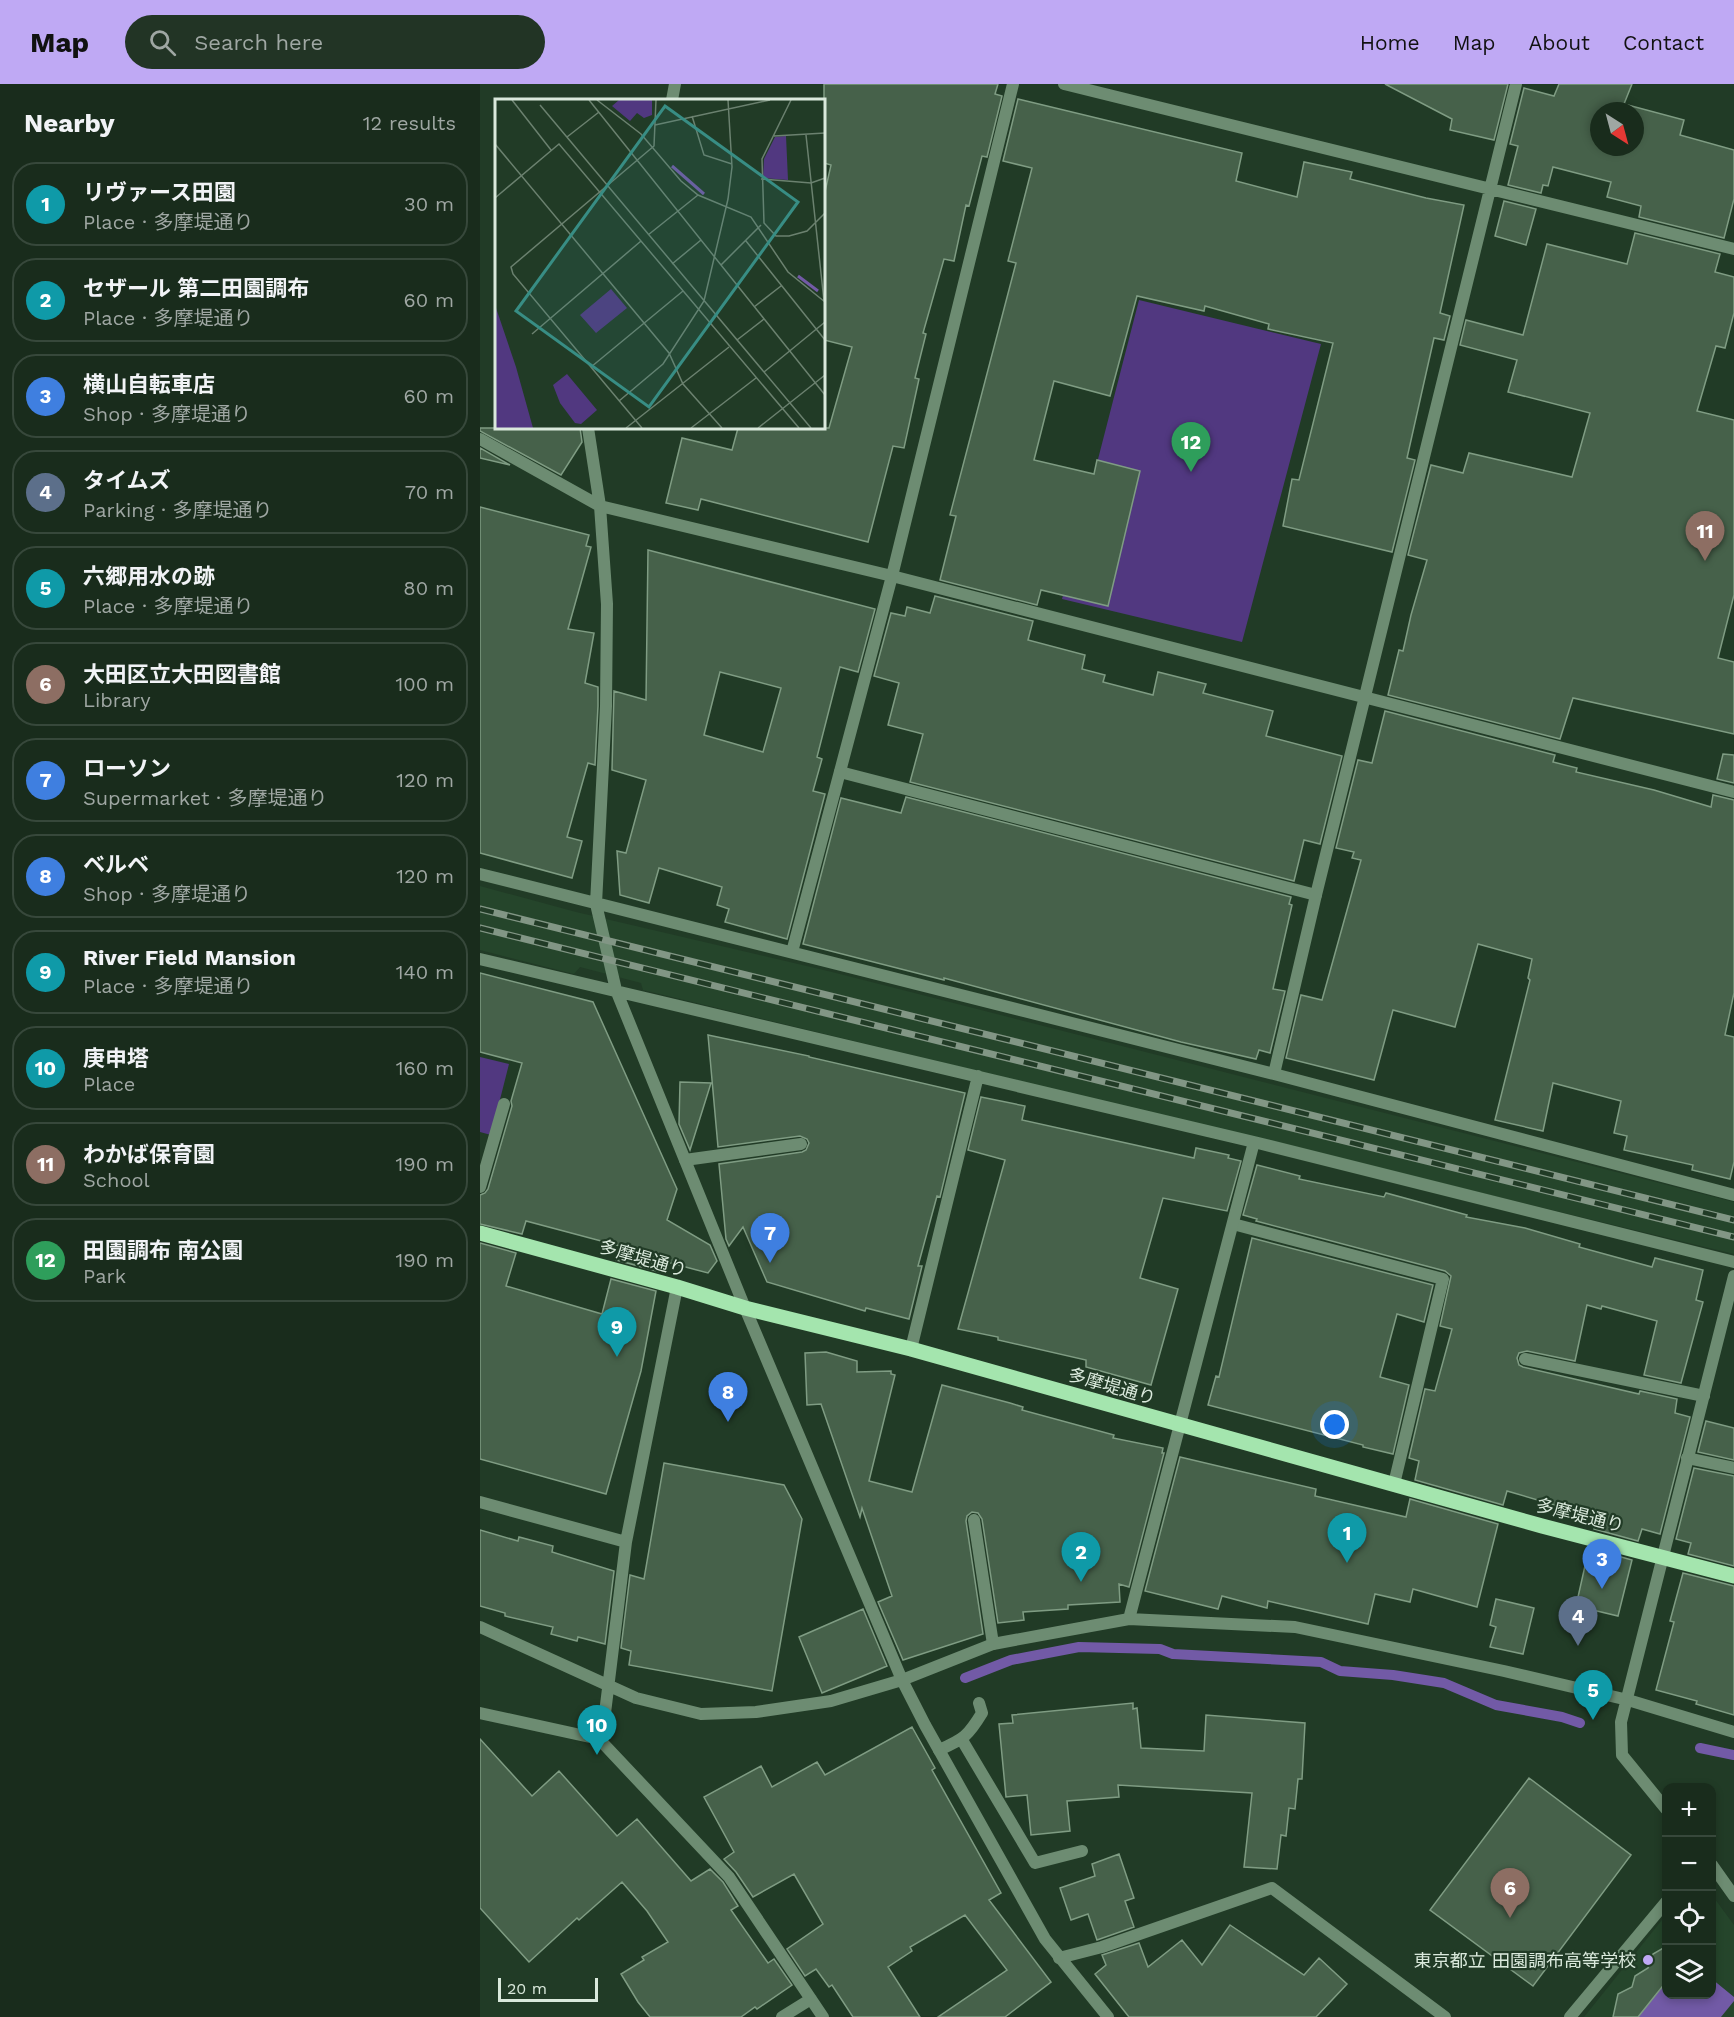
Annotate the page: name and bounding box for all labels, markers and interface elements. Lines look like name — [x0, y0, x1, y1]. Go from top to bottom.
search box — [125, 15, 545, 69]
text: Map — [30, 26, 89, 59]
icon: search — [146, 26, 179, 59]
text: Search here — [194, 30, 323, 55]
text: Home — [1360, 30, 1420, 55]
text: Map — [1453, 30, 1496, 55]
text: About — [1529, 30, 1590, 55]
text: Contact — [1623, 30, 1704, 55]
inset map — [495, 99, 825, 429]
north arrow — [1590, 102, 1644, 156]
text: Nearby — [24, 108, 115, 138]
text: 12 results — [363, 111, 456, 135]
text: リヴァース田園 — [83, 180, 236, 205]
text: 1 — [41, 192, 50, 216]
text: 30 m — [404, 192, 454, 216]
text: Place · 多摩堤通り — [83, 210, 254, 234]
text: セザール 第二田園調布 — [83, 276, 309, 301]
text: 2 — [40, 288, 51, 312]
text: 60 m — [404, 288, 454, 312]
text: Place · 多摩堤通り — [83, 306, 254, 330]
text: 横山自転車店 — [83, 372, 215, 397]
text: 3 — [40, 384, 51, 408]
text: 60 m — [404, 384, 454, 408]
text: Shop · 多摩堤通り — [83, 402, 251, 426]
pin: 12 — [1172, 422, 1210, 472]
text: タイムズ — [83, 468, 171, 493]
text: 4 — [39, 480, 52, 504]
text: 70 m — [405, 480, 454, 504]
text: Parking · 多摩堤通り — [83, 498, 273, 522]
pin: 11 — [1686, 512, 1724, 561]
text: 六郷用水の跡 — [83, 564, 215, 589]
text: 5 — [40, 576, 51, 600]
text: 80 m — [403, 576, 454, 600]
text: Place · 多摩堤通り — [83, 594, 254, 618]
text: 大田区立大田図書館 — [83, 662, 281, 687]
text: 6 — [39, 672, 52, 696]
text: 100 m — [395, 672, 454, 696]
text: Library — [83, 688, 151, 712]
text: ローソン — [83, 756, 171, 781]
text: 7 — [39, 768, 52, 792]
text: 120 m — [396, 768, 454, 792]
text: Supermarket · 多摩堤通り — [83, 786, 328, 810]
text: ベルベ — [83, 852, 149, 877]
text: 8 — [39, 864, 52, 888]
text: 120 m — [396, 864, 454, 888]
text: Shop · 多摩堤通り — [83, 882, 251, 906]
text: River Field Mansion — [83, 945, 296, 970]
text: 9 — [39, 960, 52, 984]
text: 140 m — [396, 960, 454, 984]
text: Place · 多摩堤通り — [83, 974, 254, 998]
text: 庚申塔 — [83, 1046, 149, 1071]
text: 10 — [35, 1056, 56, 1080]
text: 160 m — [396, 1056, 454, 1080]
text: Place — [83, 1072, 135, 1096]
text: わかば保育園 — [83, 1142, 215, 1167]
text: 11 — [37, 1152, 54, 1176]
text: 190 m — [396, 1152, 454, 1176]
text: School — [83, 1168, 150, 1192]
pin: 7 — [750, 1214, 790, 1263]
street label: 多摩堤通り — [597, 1236, 689, 1280]
text: 田園調布 南公園 — [83, 1238, 243, 1263]
text: 12 — [35, 1248, 56, 1272]
text: 190 m — [396, 1248, 454, 1272]
text: Park — [83, 1264, 126, 1288]
pin: 9 — [598, 1308, 636, 1357]
street label: 多摩堤通り — [1066, 1364, 1158, 1408]
pin: 8 — [708, 1372, 748, 1422]
your location — [1320, 1410, 1349, 1439]
street label: 多摩堤通り — [1534, 1494, 1626, 1536]
pin: 1 — [1328, 1514, 1366, 1563]
pin: 2 — [1062, 1532, 1100, 1582]
pin: 3 — [1582, 1540, 1622, 1589]
pin: 4 — [1558, 1596, 1598, 1646]
pin: 5 — [1574, 1670, 1612, 1720]
pin: 10 — [578, 1706, 616, 1755]
map controls — [1662, 1783, 1716, 1999]
button: + — [1662, 1783, 1716, 1837]
button: − — [1662, 1837, 1716, 1891]
pin: 6 — [1490, 1868, 1530, 1918]
button: locate — [1662, 1891, 1716, 1945]
button: layers — [1662, 1945, 1716, 1999]
place label: 東京都立 田園調布高等学校 — [1414, 1950, 1636, 1971]
marker: 東京都立 田園調布高等学校 — [1641, 1953, 1655, 1967]
scale bar — [498, 1975, 598, 2002]
text: 20 m — [507, 1979, 547, 1998]

